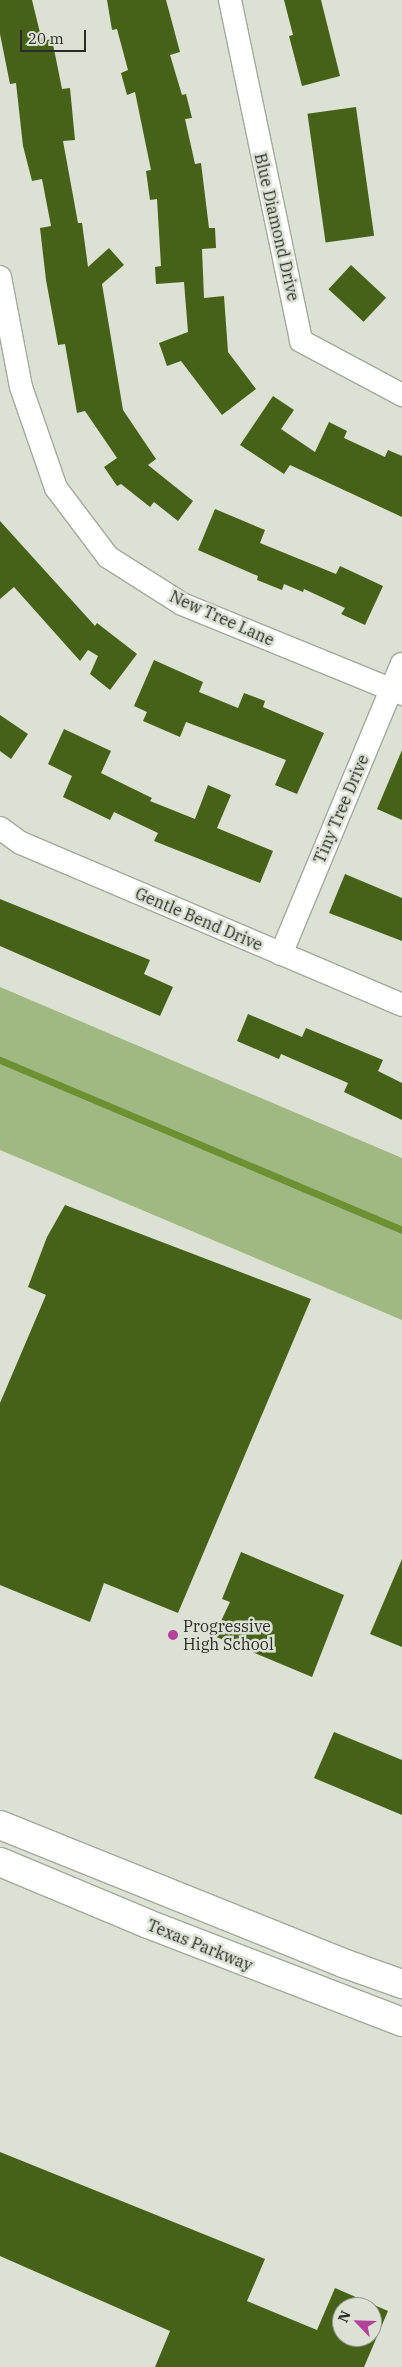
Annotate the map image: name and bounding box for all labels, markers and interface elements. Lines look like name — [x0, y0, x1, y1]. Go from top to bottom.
scale bar — [22, 20, 89, 52]
text: 20 m — [28, 29, 64, 48]
street label: Blue Diamond Drive — [251, 151, 303, 303]
street label: New Tree Lane — [167, 586, 277, 650]
street label: Tiny Tree Drive — [309, 752, 373, 866]
street label: Gentle Bend Drive — [132, 884, 266, 954]
place label: Progressive High School — [183, 1616, 274, 1654]
marker: Progressive High School — [167, 1629, 179, 1641]
street label: Texas Parkway — [145, 1915, 255, 1975]
north arrow — [332, 2297, 382, 2347]
text: N — [334, 2308, 355, 2325]

